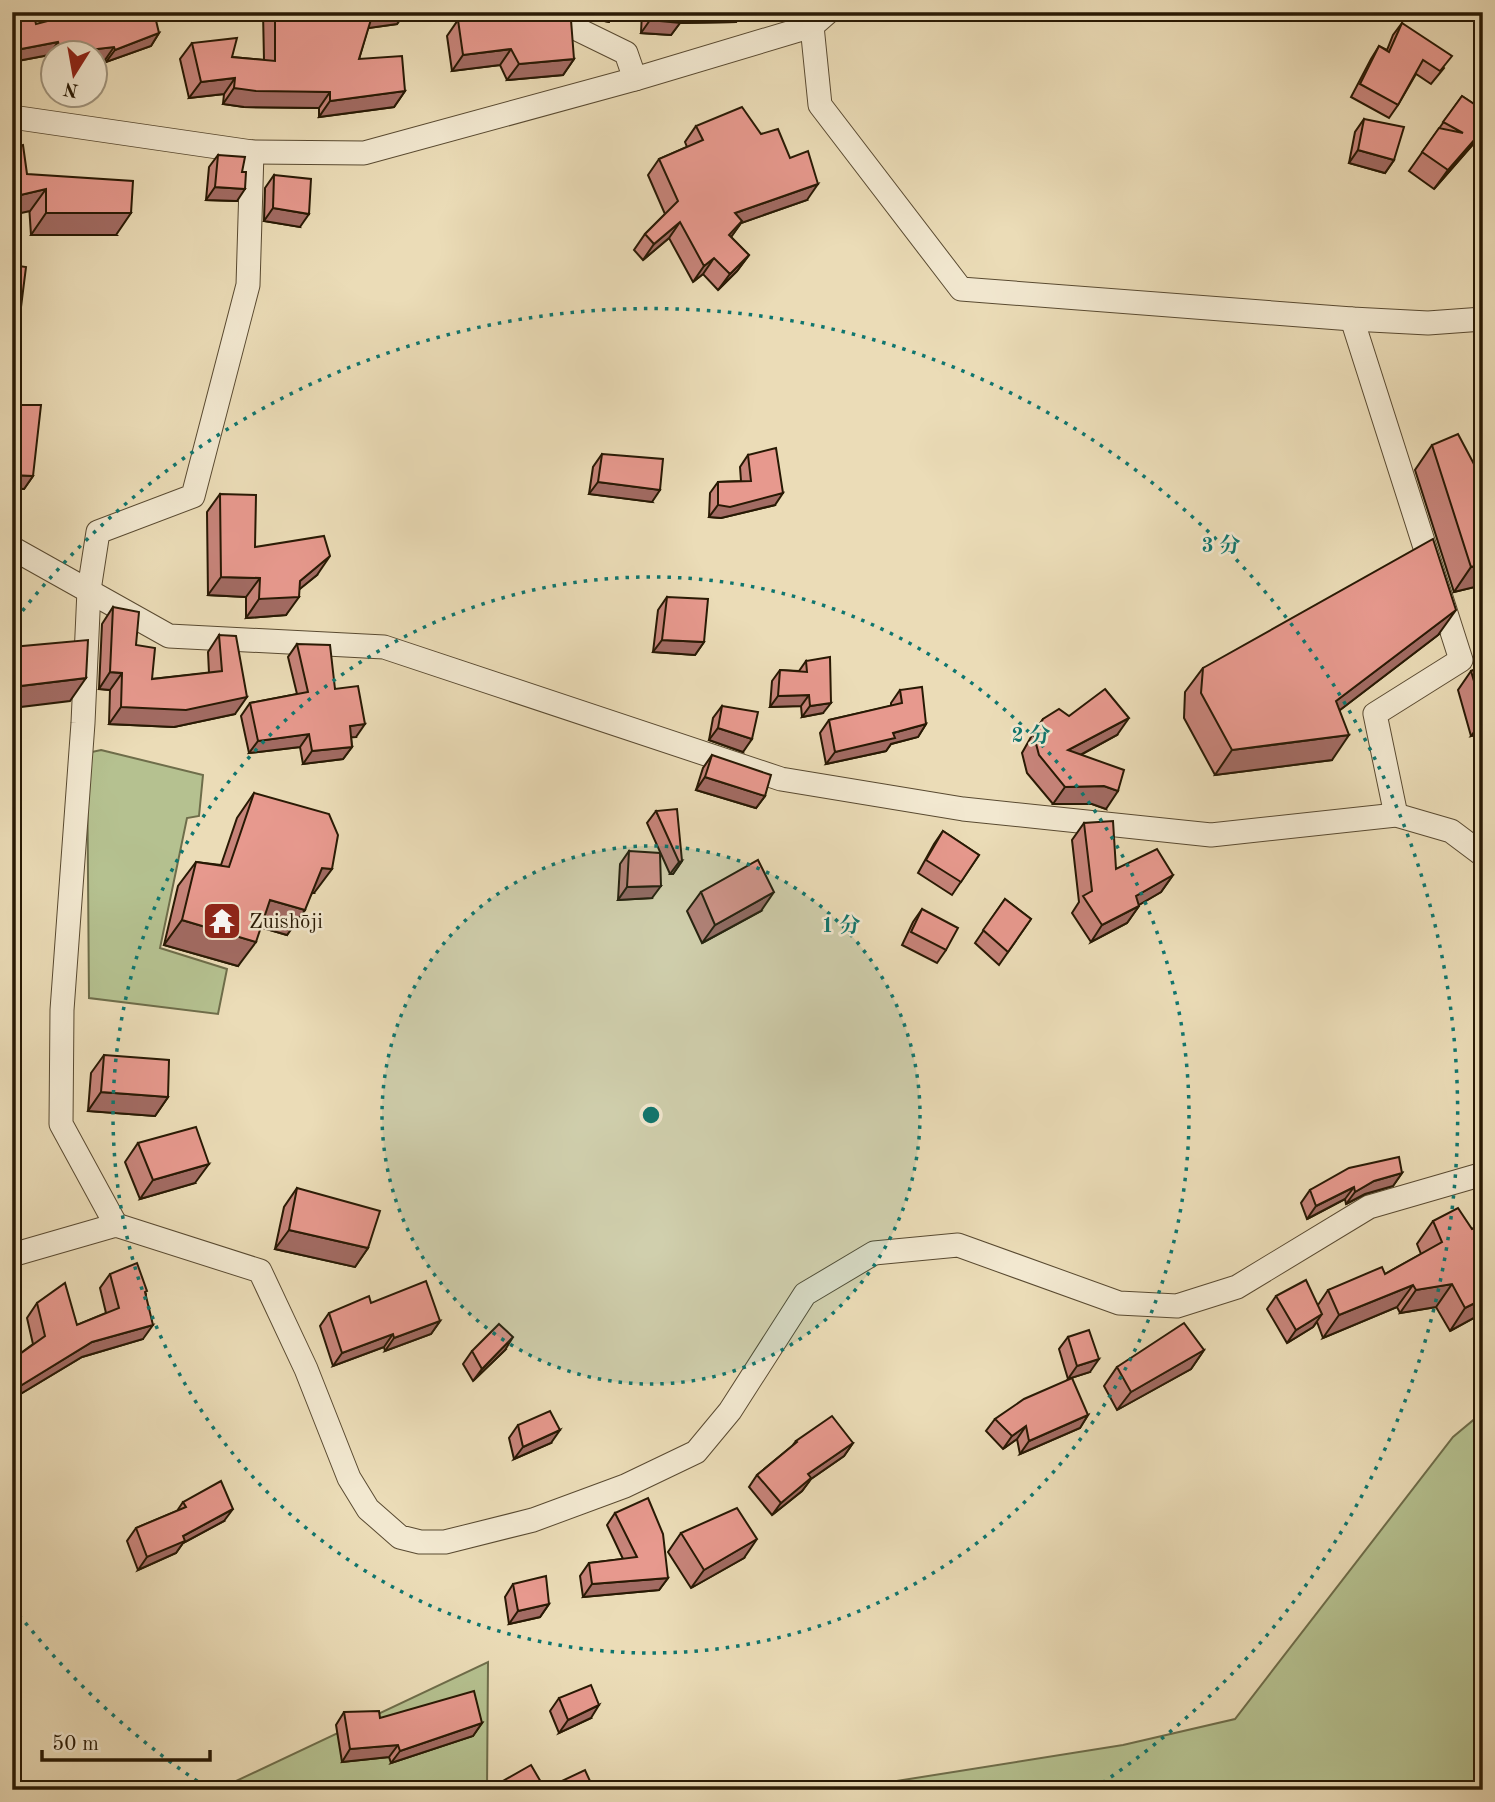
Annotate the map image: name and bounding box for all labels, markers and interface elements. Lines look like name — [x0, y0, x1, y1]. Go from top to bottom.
north arrow — [38, 38, 108, 108]
text: N — [62, 77, 80, 99]
text: 3 分 — [1201, 534, 1241, 557]
text: 2 分 — [1011, 724, 1051, 747]
temple icon: Zuishōji — [201, 900, 243, 942]
place label: Zuishōji — [249, 912, 323, 933]
text: 1 分 — [821, 914, 861, 937]
centre of rings — [639, 1103, 663, 1127]
scale bar — [42, 1718, 210, 1762]
text: 50 m — [52, 1734, 99, 1755]

